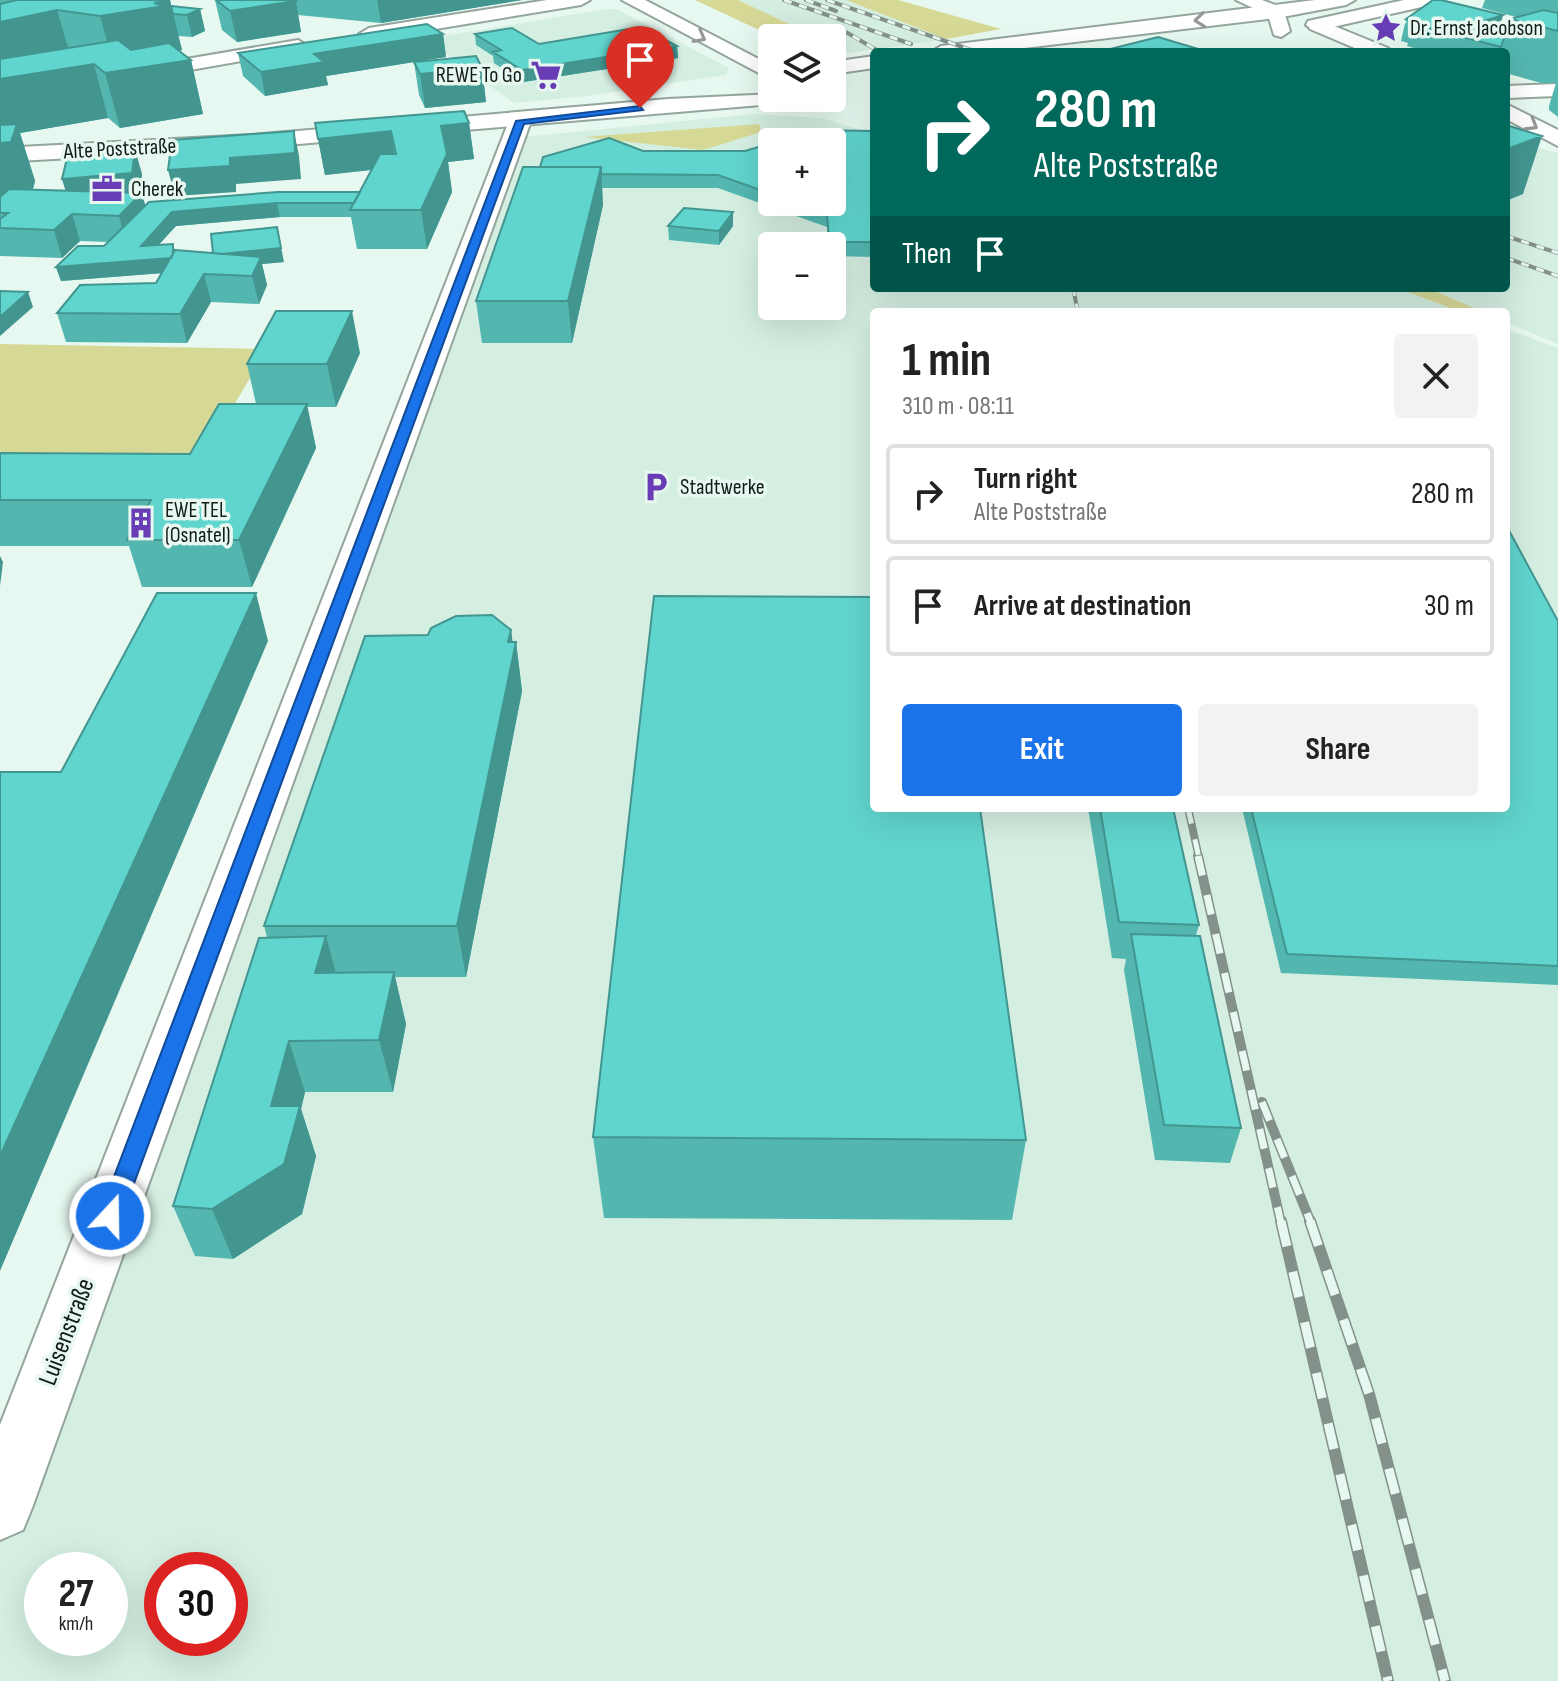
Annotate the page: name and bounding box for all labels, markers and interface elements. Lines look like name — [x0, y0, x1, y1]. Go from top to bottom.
place icon: Dr. Ernst Jacobson — [1369, 11, 1403, 45]
one-way arrow — [1193, 12, 1206, 29]
place label: Dr. Ernst Jacobson — [1410, 15, 1543, 42]
map controls — [758, 24, 846, 320]
button: layers — [758, 24, 846, 112]
pin — [606, 26, 674, 108]
one-way arrow — [692, 27, 706, 42]
icon: arrive — [618, 38, 662, 82]
supermarket icon: REWE To Go — [529, 58, 563, 92]
place label: REWE To Go — [436, 62, 522, 89]
text: 280 m — [1034, 77, 1157, 144]
icon: right — [902, 80, 1006, 184]
one-way arrow — [1523, 115, 1538, 131]
button: + — [758, 128, 846, 216]
street label: Alte Poststraße — [62, 133, 177, 165]
text: Alte Poststraße — [1034, 145, 1218, 188]
office icon: Cherek — [90, 172, 124, 206]
place label: Cherek — [131, 176, 184, 203]
button: − — [758, 232, 846, 320]
icon: arrive — [968, 232, 1012, 276]
text: Then — [902, 236, 952, 272]
text: 1 min — [902, 332, 991, 389]
button: close — [1394, 334, 1478, 418]
text: 310 m · 08:11 — [902, 391, 1014, 422]
text: Turn right — [974, 461, 1077, 497]
parking icon: Stadtwerke — [639, 470, 673, 504]
icon: right — [906, 472, 950, 516]
place label: Stadtwerke — [680, 474, 765, 501]
text: 280 m — [1411, 476, 1474, 512]
place label: EWE TEL (Osnatel) — [165, 497, 231, 549]
text: Alte Poststraße — [974, 497, 1107, 528]
building icon: EWE TEL (Osnatel) — [124, 506, 158, 540]
icon: arrive — [906, 584, 950, 628]
text: Arrive at destination — [974, 588, 1191, 624]
text: 30 m — [1424, 588, 1474, 624]
button: Exit — [902, 704, 1182, 796]
button: Share — [1198, 704, 1478, 796]
position arrow — [68, 1174, 152, 1258]
street label: Luisenstraße — [32, 1274, 102, 1390]
speed limit sign: 30 — [144, 1552, 248, 1656]
text: 27 — [59, 1570, 93, 1618]
text: km/h — [59, 1612, 93, 1636]

